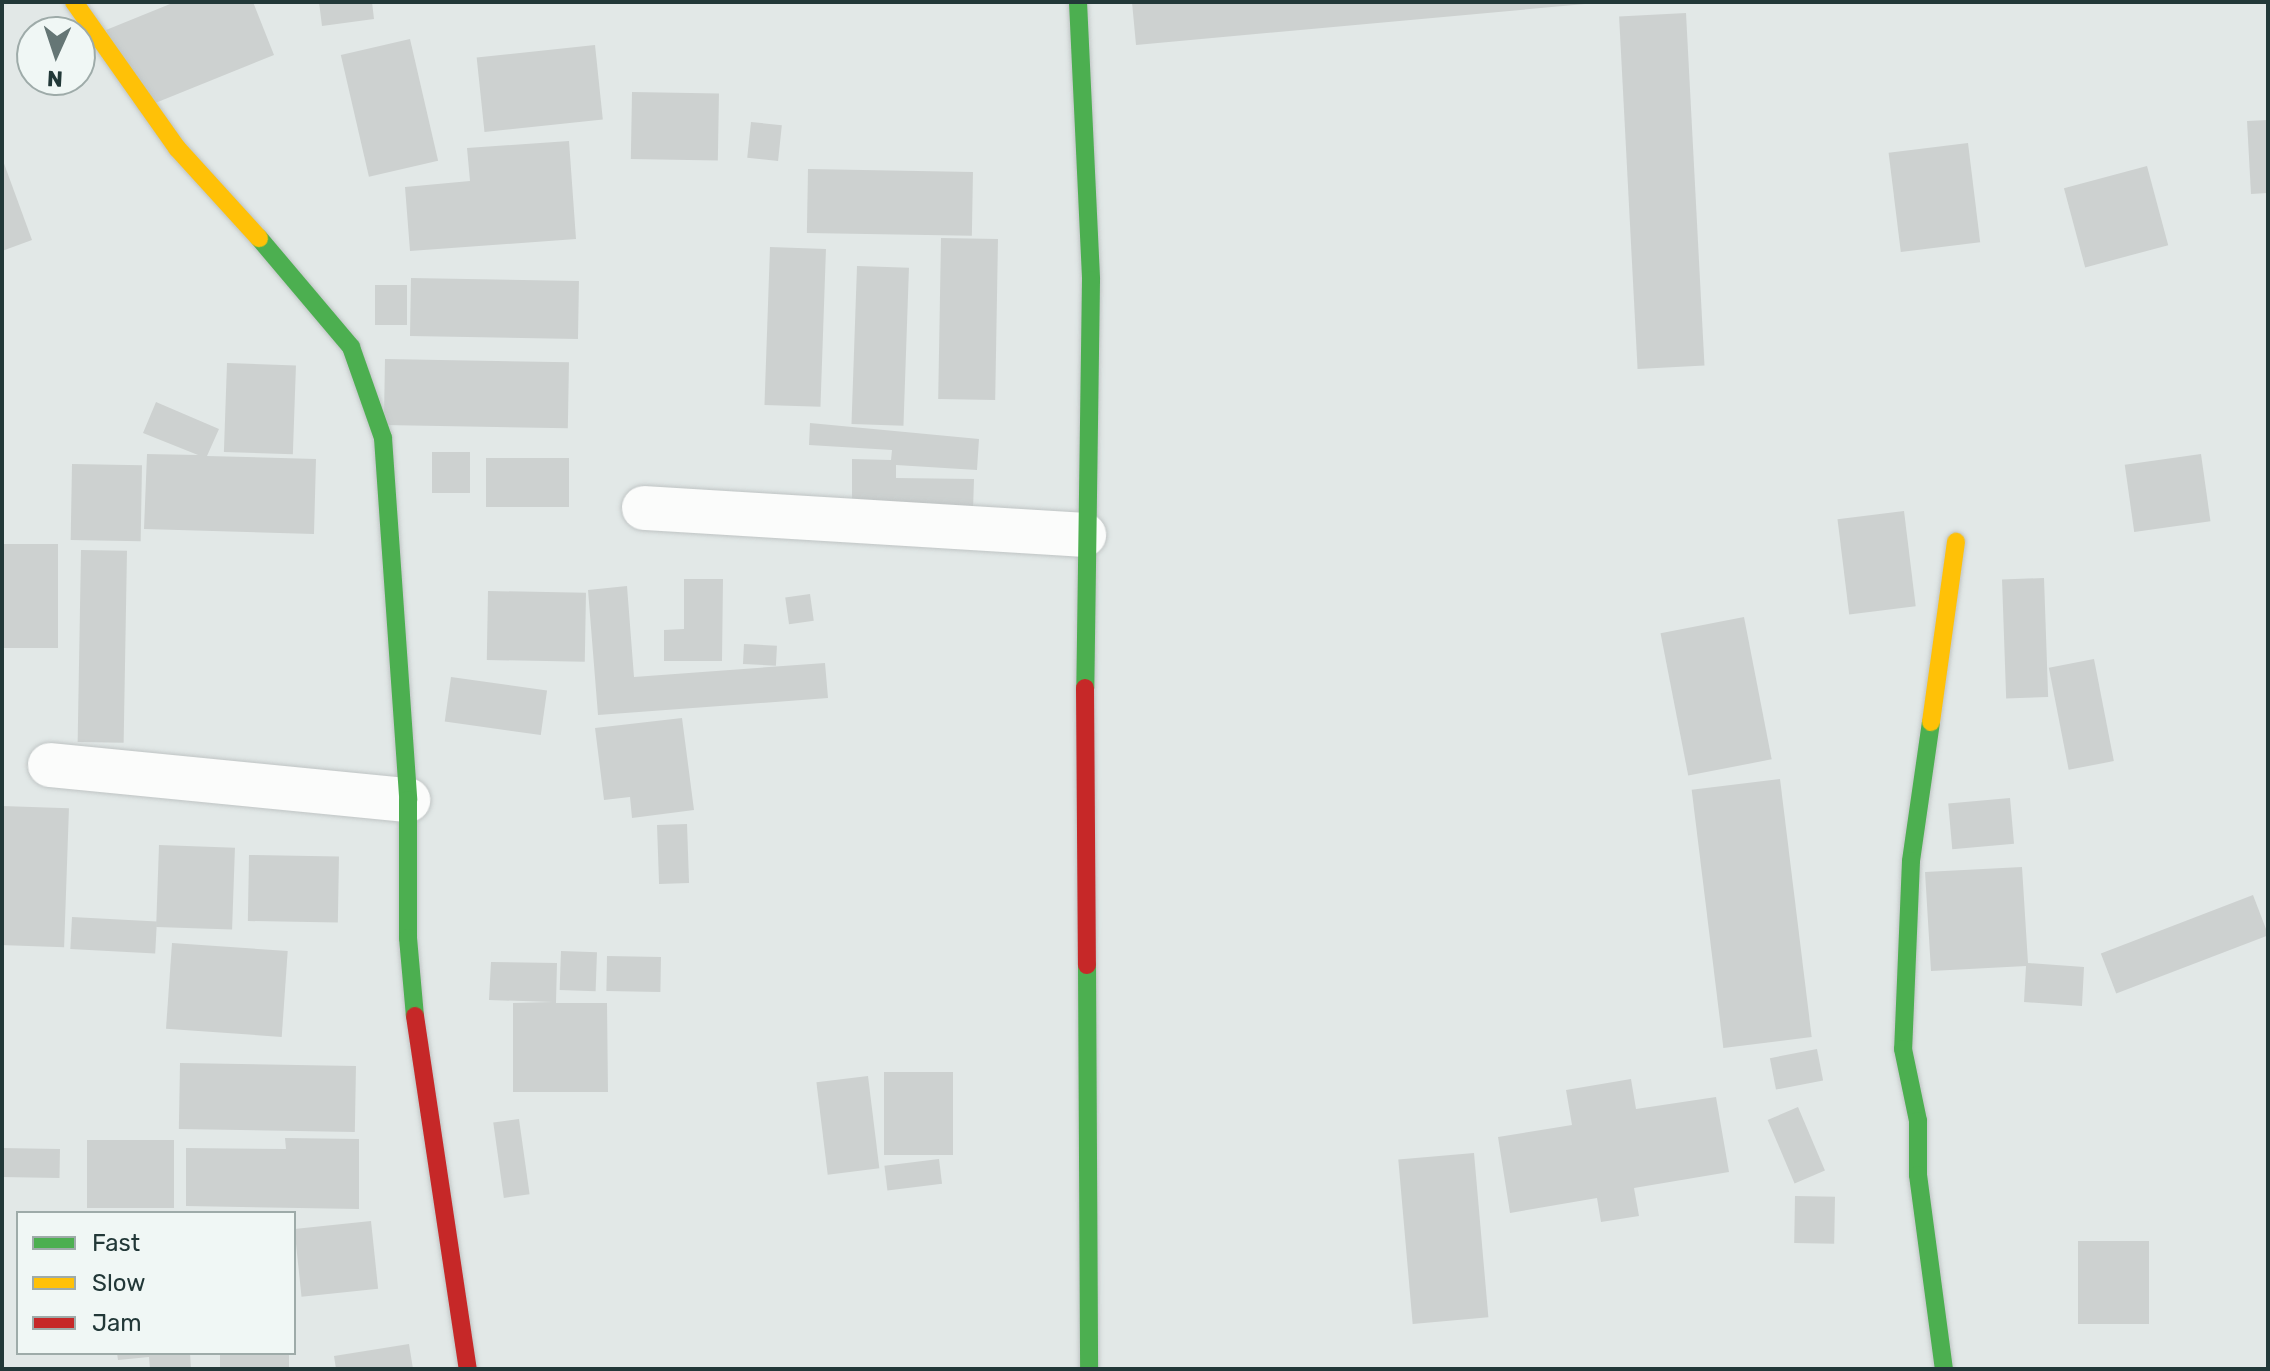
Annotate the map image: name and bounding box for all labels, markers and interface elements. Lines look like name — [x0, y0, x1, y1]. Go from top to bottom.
north arrow — [16, 16, 96, 96]
text: N — [46, 65, 63, 92]
legend — [16, 1211, 296, 1355]
text: Fast — [92, 1229, 140, 1257]
text: Slow — [92, 1269, 145, 1297]
text: Jam — [92, 1309, 142, 1337]

